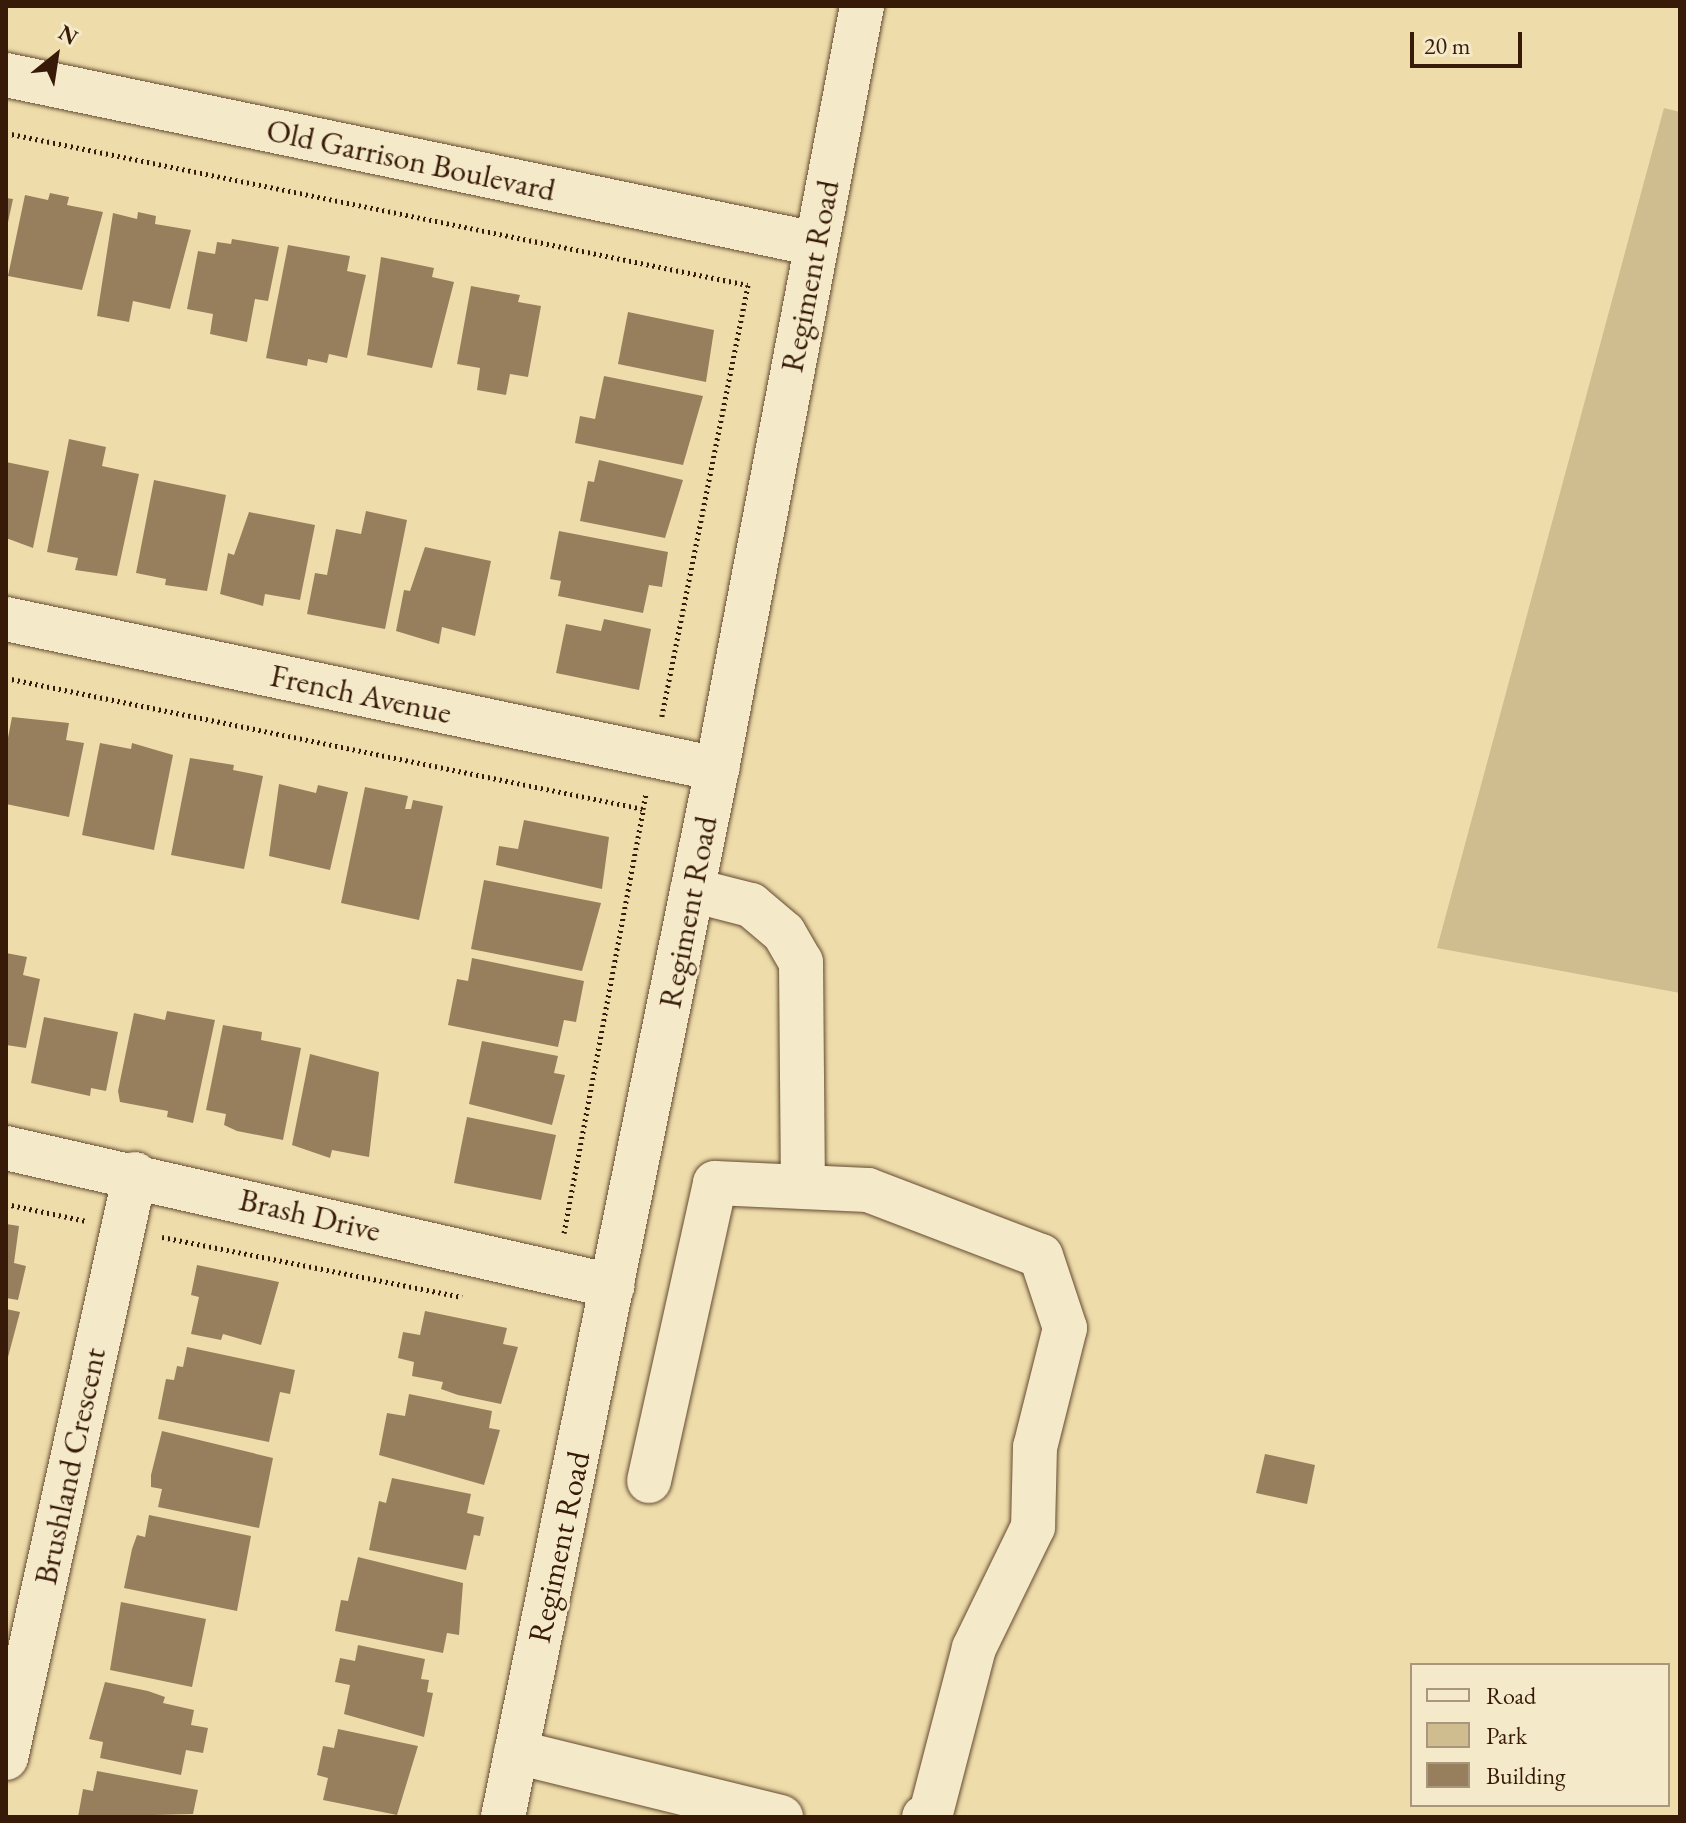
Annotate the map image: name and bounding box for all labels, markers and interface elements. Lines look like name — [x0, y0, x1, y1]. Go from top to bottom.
north arrow — [16, 16, 96, 96]
scale bar — [1414, 16, 1526, 66]
text: N — [53, 18, 83, 52]
text: 20 m — [1424, 30, 1471, 61]
street label: Old Garrison Boulevard — [263, 111, 559, 209]
street label: Regiment Road — [773, 177, 847, 375]
street label: French Avenue — [267, 656, 455, 732]
street label: Regiment Road — [651, 813, 725, 1011]
street label: Brash Drive — [236, 1180, 384, 1250]
street label: Brushland Crescent — [26, 1344, 114, 1588]
street label: Regiment Road — [520, 1448, 598, 1646]
legend — [1410, 1663, 1670, 1807]
text: Road — [1486, 1680, 1536, 1711]
text: Park — [1486, 1720, 1527, 1751]
text: Building — [1486, 1760, 1566, 1791]

